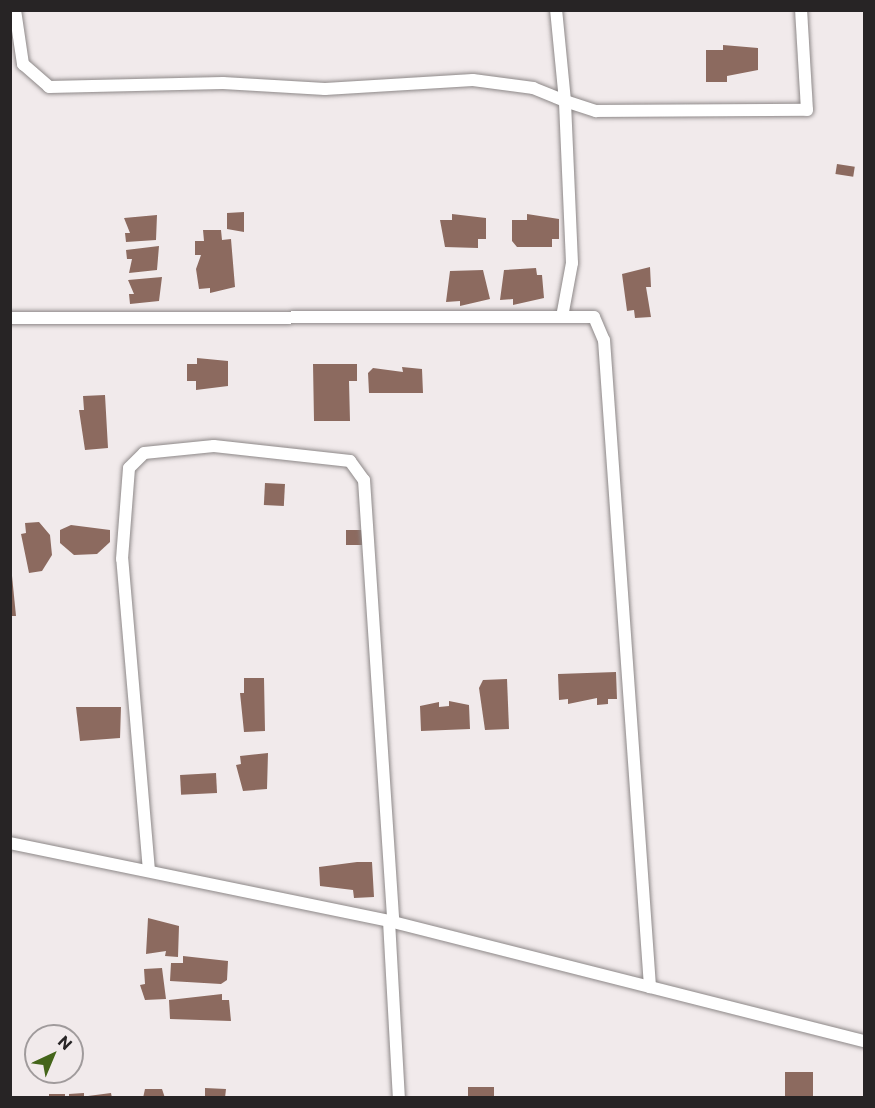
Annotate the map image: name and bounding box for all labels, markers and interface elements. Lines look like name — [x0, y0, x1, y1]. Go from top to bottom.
north arrow — [24, 1024, 84, 1084]
text: N — [55, 1031, 76, 1053]

